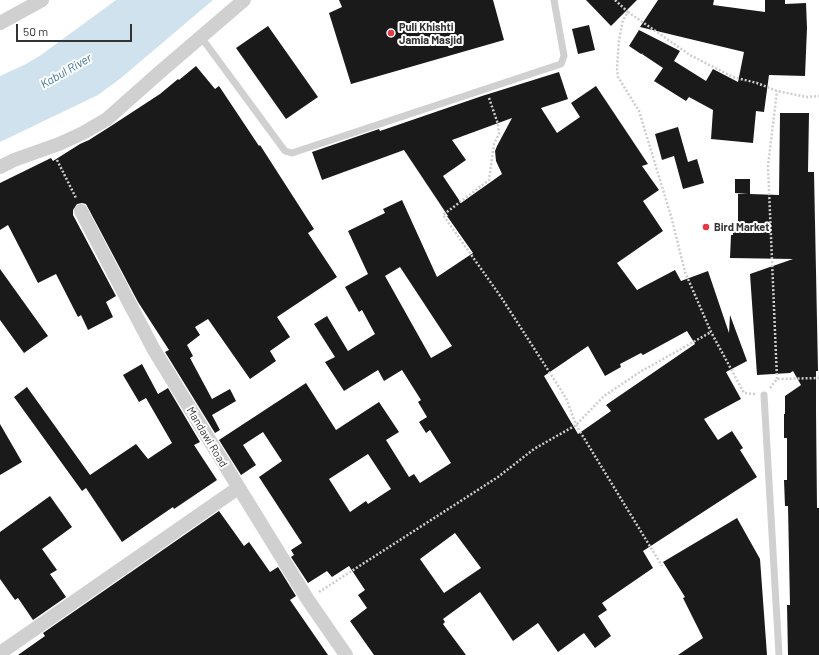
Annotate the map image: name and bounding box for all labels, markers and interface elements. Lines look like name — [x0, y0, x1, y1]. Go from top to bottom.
scale bar — [18, 16, 134, 42]
place label: Puli Khishti Jamia Masjid — [399, 20, 462, 46]
text: 50 m — [23, 24, 48, 38]
marker: Puli Khishti Jamia Masjid — [386, 28, 396, 38]
water label: Kabul River — [38, 51, 94, 91]
place label: Bird Market — [714, 220, 769, 234]
marker: Bird Market — [701, 222, 711, 232]
street label: Mandawi Road — [184, 404, 230, 470]

